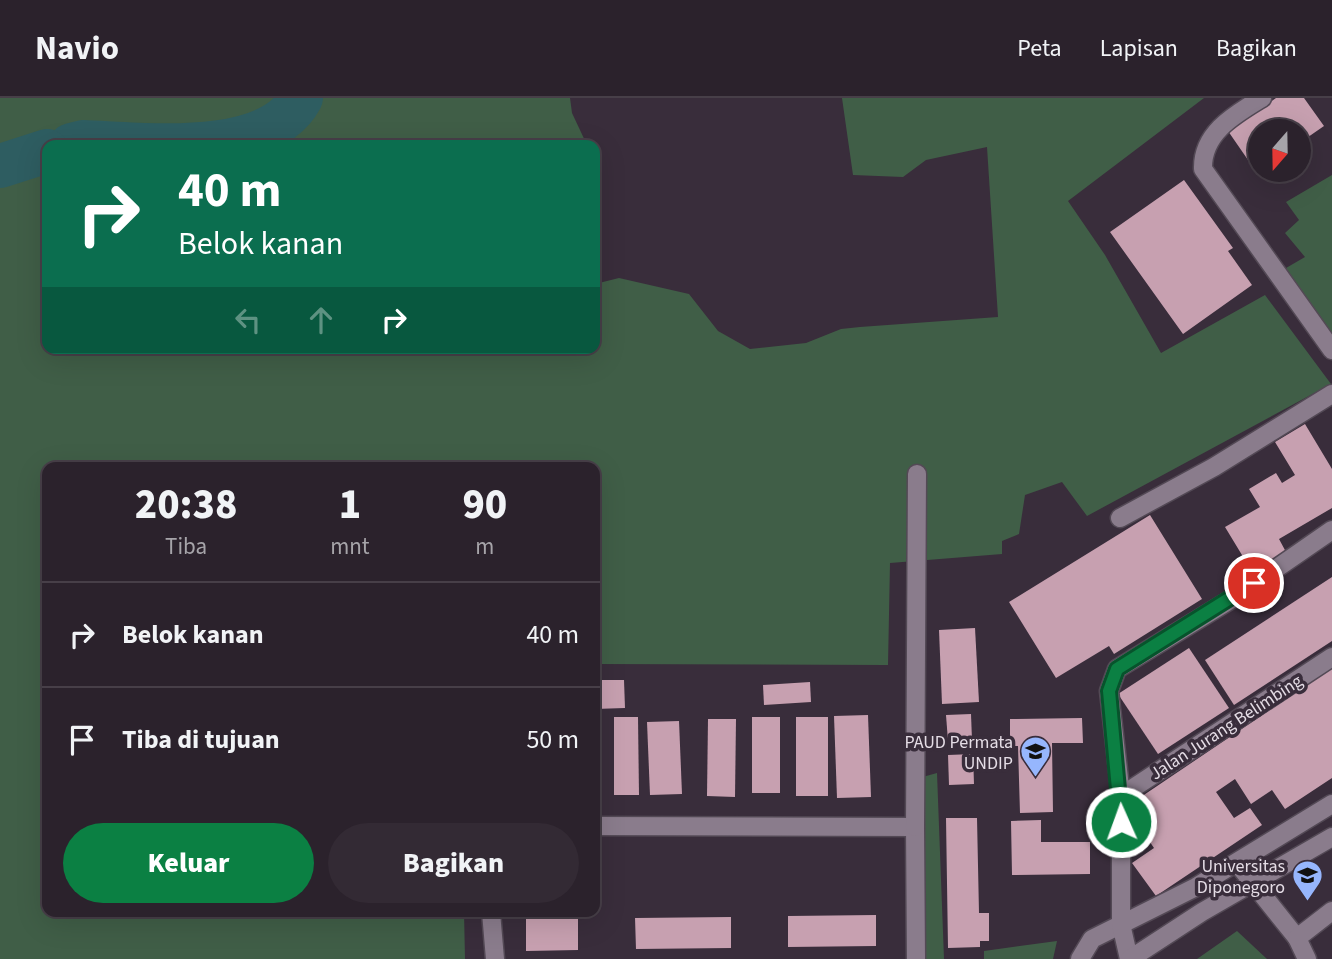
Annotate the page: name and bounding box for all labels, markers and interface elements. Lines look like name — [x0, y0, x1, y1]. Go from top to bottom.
text: Navio — [35, 25, 119, 72]
text: Peta — [1017, 31, 1062, 66]
text: Lapisan — [1100, 31, 1178, 66]
text: Bagikan — [1216, 31, 1297, 66]
north arrow — [1248, 119, 1311, 182]
map controls — [1248, 119, 1311, 182]
text: 40 m — [178, 156, 282, 226]
icon: right — [63, 168, 154, 259]
text: Belok kanan — [178, 221, 343, 267]
icon: left — [229, 301, 267, 339]
icon: ahead — [302, 301, 340, 339]
icon: right — [375, 301, 413, 339]
text: 20:38 — [135, 475, 237, 535]
text: 1 — [339, 475, 361, 535]
text: 90 — [462, 475, 507, 535]
text: Tiba — [165, 530, 207, 563]
text: mnt — [330, 530, 370, 563]
text: m — [475, 530, 494, 563]
pin — [1224, 553, 1284, 613]
icon: arrive — [1235, 564, 1273, 602]
icon: right — [63, 616, 101, 654]
text: Belok kanan — [122, 616, 264, 653]
text: 40 m — [526, 616, 579, 653]
street label: Jalan Jurang Belimbing — [1145, 669, 1307, 786]
icon: arrive — [63, 721, 101, 759]
text: Tiba di tujuan — [122, 721, 280, 758]
text: 50 m — [526, 721, 579, 758]
place label: PAUD Permata UNDIP — [904, 730, 1013, 776]
school or university icon: PAUD Permata UNDIP — [1019, 735, 1053, 779]
position arrow — [1084, 785, 1158, 859]
button: Keluar — [63, 823, 314, 903]
button: Bagikan — [328, 823, 579, 903]
place label: Universitas Diponegoro — [1197, 854, 1285, 900]
school or university icon: Universitas Diponegoro — [1291, 859, 1325, 903]

